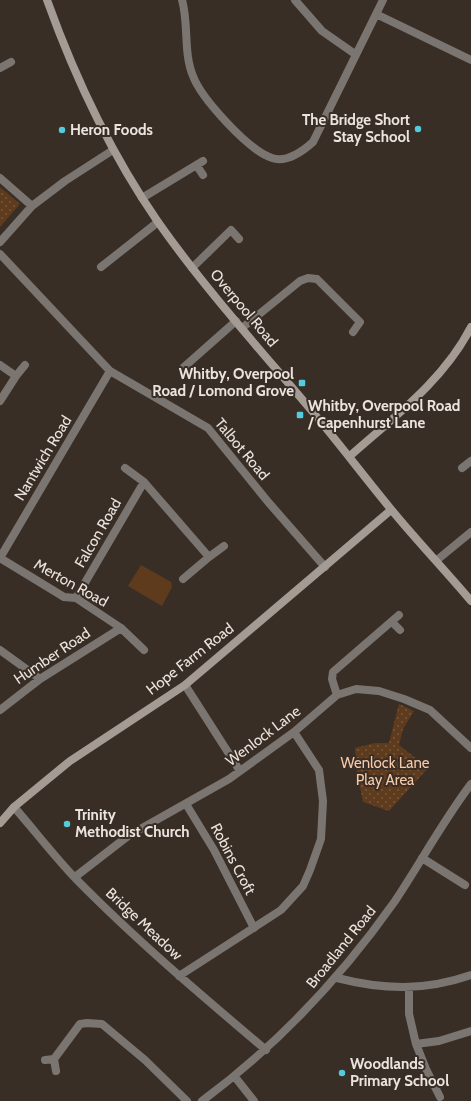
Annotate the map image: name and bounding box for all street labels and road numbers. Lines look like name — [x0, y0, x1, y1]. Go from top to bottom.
street label: Overpool Road — [206, 266, 282, 350]
street label: Nantwich Road — [11, 412, 75, 504]
street label: Talbot Road — [211, 414, 273, 484]
street label: Falcon Road — [71, 495, 125, 571]
street label: Merton Road — [31, 555, 111, 611]
street label: Hope Farm Road — [143, 619, 237, 699]
street label: Humber Road — [10, 624, 94, 688]
street label: Wenlock Lane — [222, 702, 304, 770]
street label: Robins Croft — [207, 820, 259, 898]
street label: Bridge Meadow — [102, 884, 186, 964]
street label: Broadland Road — [302, 902, 380, 992]

